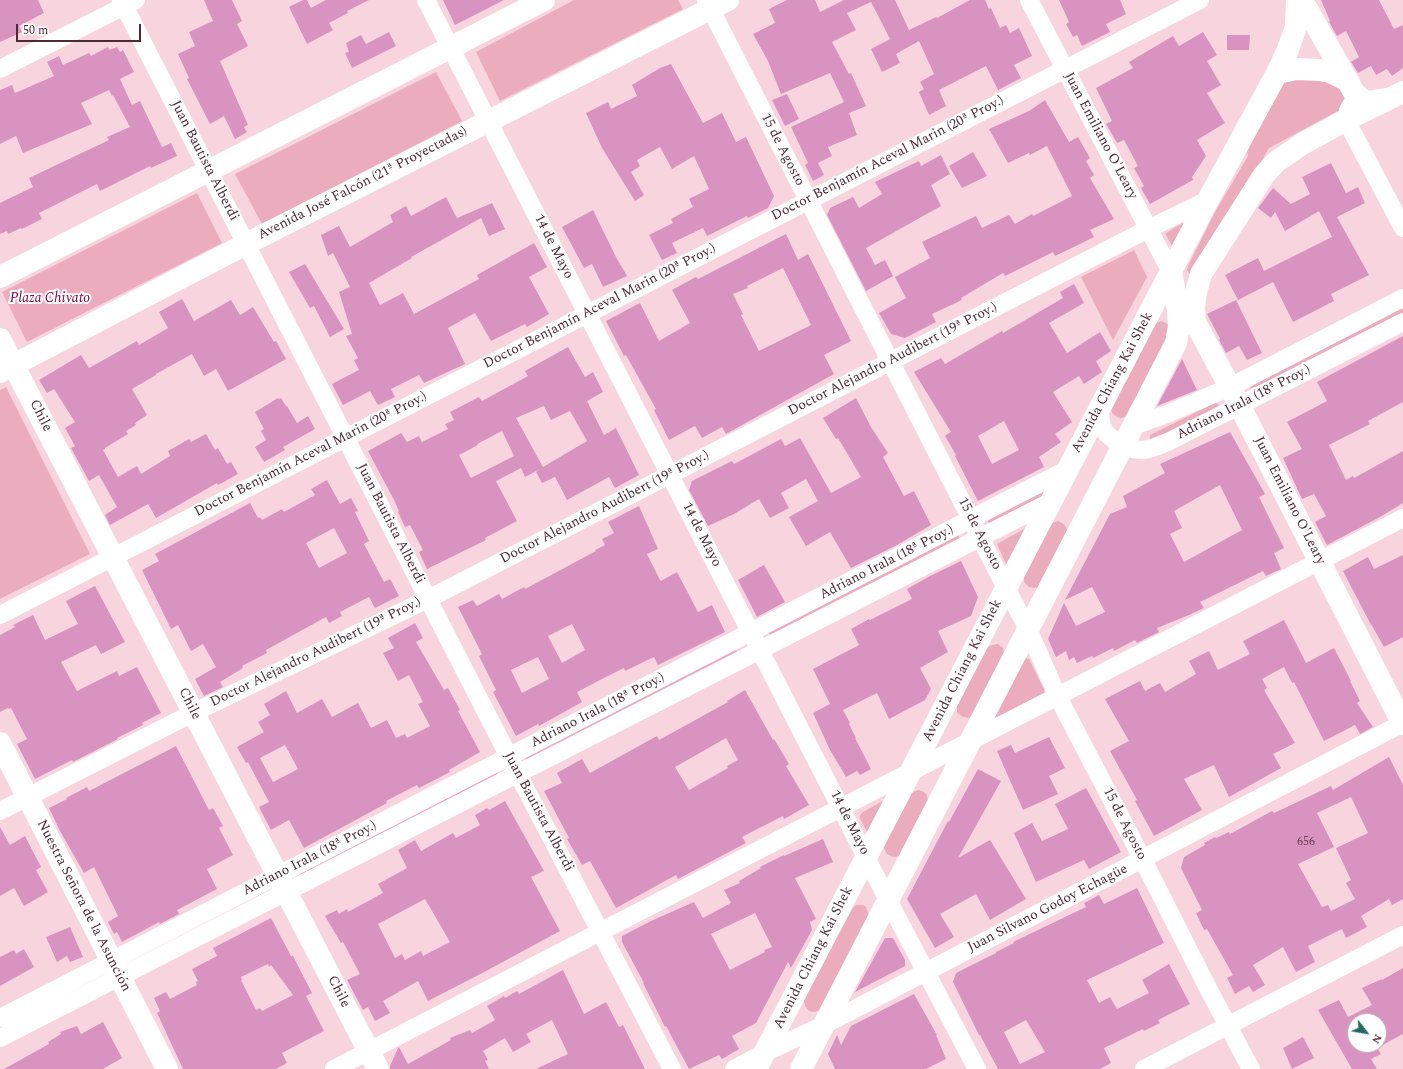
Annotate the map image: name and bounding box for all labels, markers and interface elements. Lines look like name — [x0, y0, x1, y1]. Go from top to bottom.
scale bar — [18, 16, 143, 42]
text: 50 m — [23, 21, 48, 40]
street label: Juan Emiliano O'Leary — [1059, 70, 1141, 202]
street label: Doctor Benjamín Aceval Marin (20ª Proy.) — [769, 93, 1007, 225]
street label: Juan Bautista Alberdi — [166, 98, 242, 224]
street label: 15 de Agosto — [757, 111, 807, 189]
street label: Avenida José Falcón (21ª Proyectadas) — [255, 124, 471, 244]
street label: 14 de Mayo — [530, 212, 576, 282]
street label: Doctor Benjamín Aceval Marin (20ª Proy.) — [481, 241, 719, 373]
park label: Plaza Chivato — [10, 291, 90, 307]
street label: Doctor Alejandro Audibert (19ª Proy.) — [786, 300, 1000, 420]
street label: Avenida Chiang Kai Shek — [1069, 310, 1157, 456]
street label: Adriano Irala (18ª Proy.) — [1174, 362, 1314, 444]
street label: Doctor Benjamín Aceval Marin (20ª Proy.) — [192, 389, 430, 521]
street label: Chile — [25, 397, 55, 435]
street label: Juan Emiliano O'Leary — [1249, 434, 1329, 568]
street label: Doctor Alejandro Audibert (19ª Proy.) — [498, 448, 712, 568]
street label: Juan Bautista Alberdi — [352, 461, 428, 587]
street label: 15 de Agosto — [954, 495, 1004, 573]
street label: 14 de Mayo — [678, 500, 724, 570]
street label: Adriano Irala (18ª Proy.) — [817, 522, 957, 604]
street label: Doctor Alejandro Audibert (19ª Proy.) — [208, 594, 424, 712]
street label: Avenida Chiang Kai Shek — [920, 597, 1006, 745]
street label: Adriano Irala (18ª Proy.) — [528, 670, 668, 752]
street label: Chile — [174, 685, 204, 723]
street label: Juan Bautista Alberdi — [499, 749, 577, 875]
street label: 15 de Agosto — [1099, 785, 1149, 863]
street label: 14 de Mayo — [826, 788, 872, 858]
street label: Nuestra Señora de la Asunción — [32, 817, 134, 995]
street label: Adriano Irala (18ª Proy.) — [240, 818, 380, 900]
house number: 656 — [1297, 836, 1315, 850]
street label: Juan Silvano Godoy Echagüe — [965, 861, 1131, 957]
street label: Avenida Chiang Kai Shek — [771, 884, 857, 1032]
street label: Chile — [323, 973, 353, 1011]
north arrow — [1347, 1013, 1387, 1053]
text: N — [1367, 1031, 1386, 1047]

